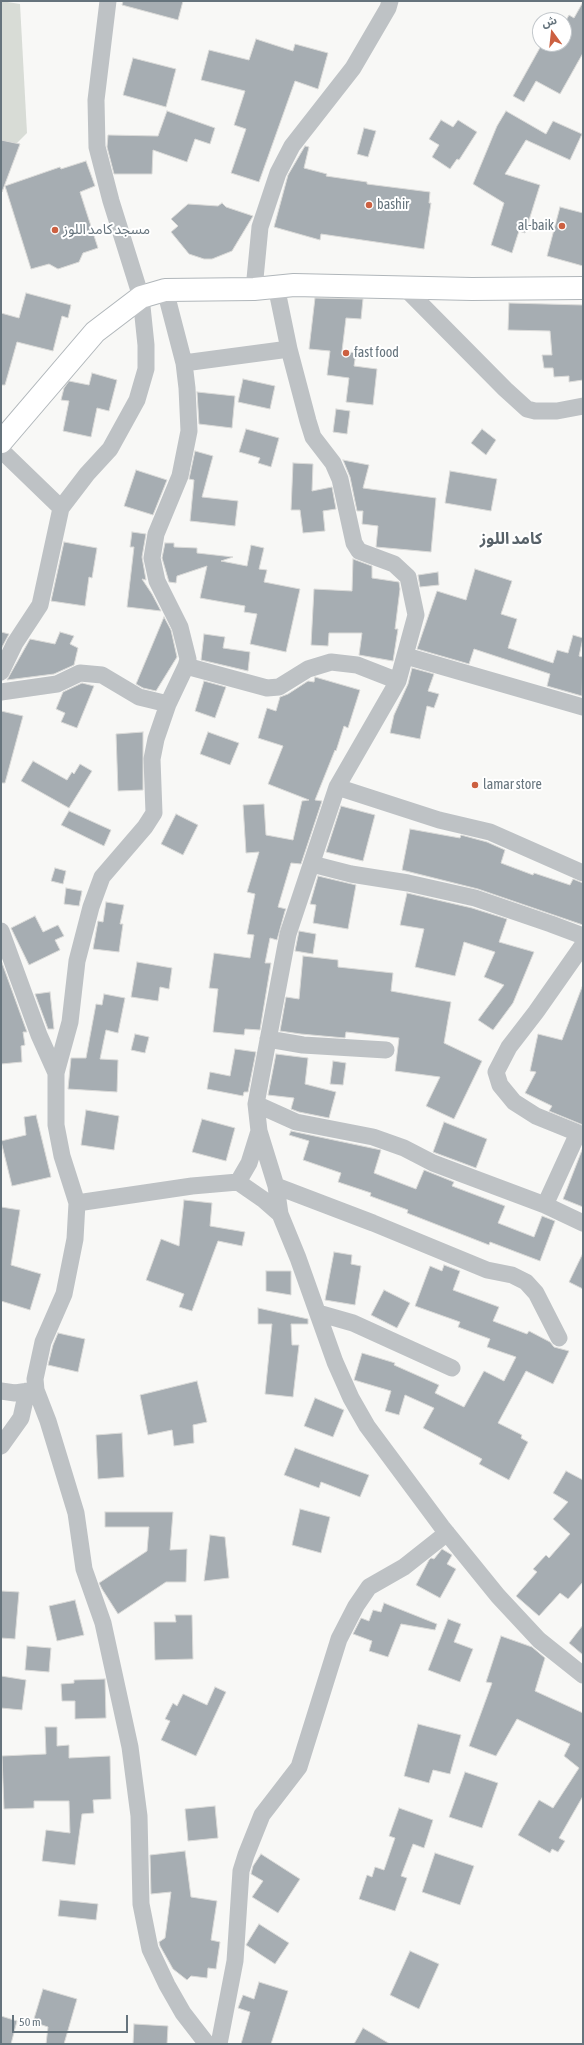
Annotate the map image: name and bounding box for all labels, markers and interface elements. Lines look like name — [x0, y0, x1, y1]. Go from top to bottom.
north arrow — [532, 12, 572, 52]
text: ش — [540, 14, 558, 29]
place label: bashir — [377, 197, 409, 213]
marker: bashir — [364, 200, 374, 210]
place label: al-baik — [518, 218, 554, 234]
marker: al-baik — [557, 221, 567, 231]
place label: مسجد كامد اللوز — [63, 222, 150, 238]
marker: مسجد كامد اللوز — [50, 225, 60, 235]
place label: fast food — [354, 345, 399, 361]
marker: fast food — [341, 348, 351, 358]
district label: كامد اللوز — [480, 529, 542, 549]
place label: lamar store — [483, 777, 542, 793]
marker: lamar store — [470, 780, 480, 790]
scale bar — [14, 2007, 130, 2033]
text: 50 m — [19, 2015, 41, 2029]

